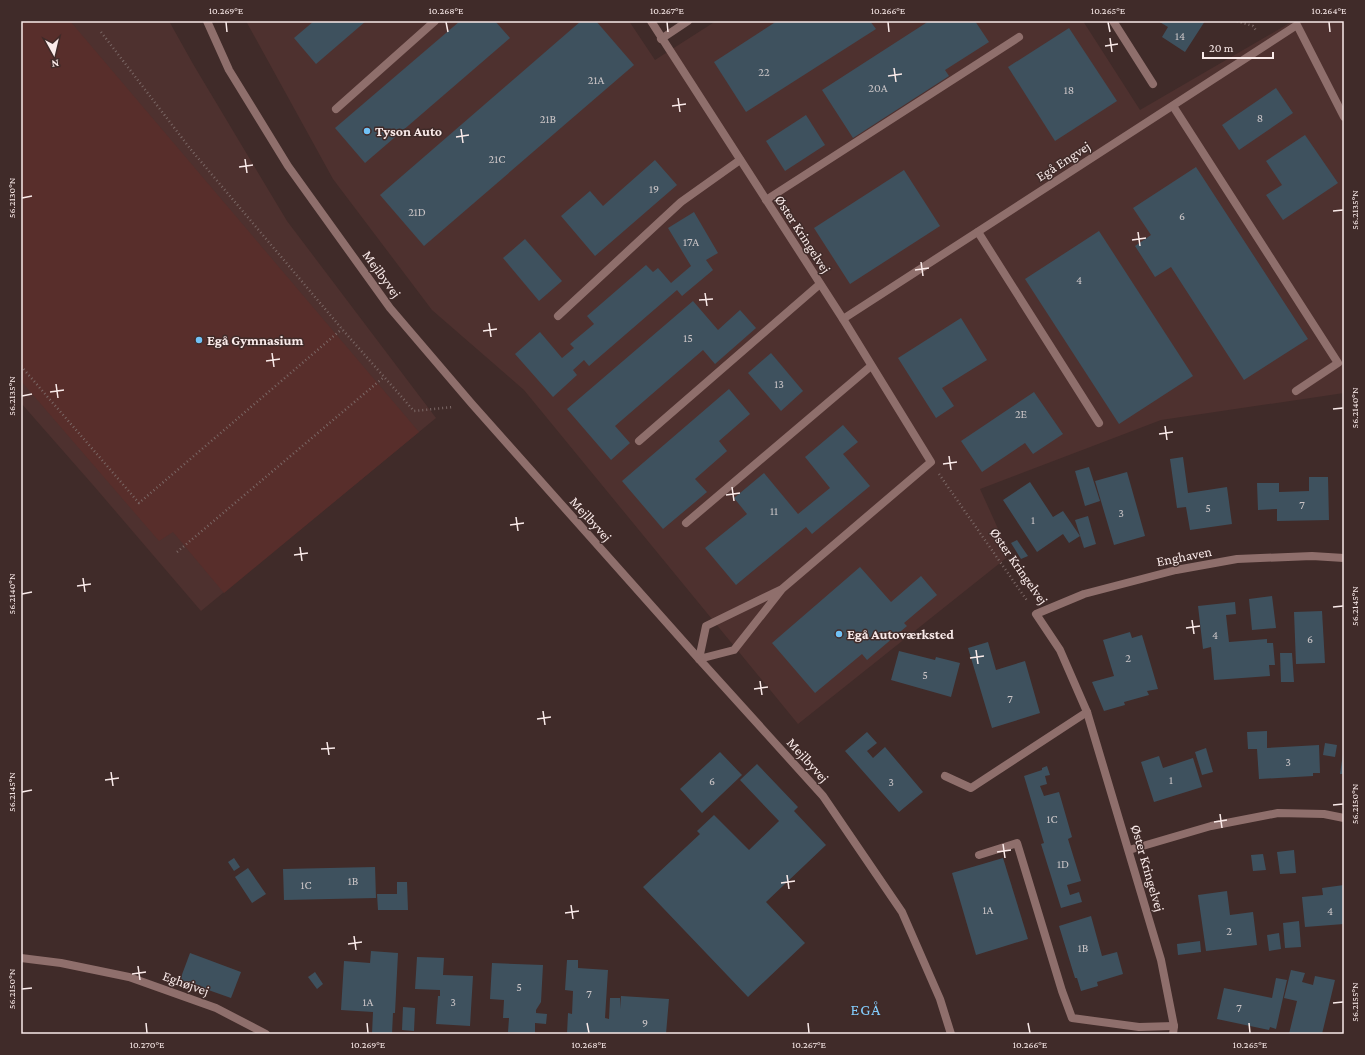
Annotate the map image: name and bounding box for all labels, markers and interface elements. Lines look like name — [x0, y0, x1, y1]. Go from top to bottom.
text: 10.269°E — [209, 5, 244, 16]
text: 10.268°E — [428, 5, 464, 16]
text: 10.267°E — [650, 5, 685, 16]
text: 10.266°E — [871, 5, 906, 16]
text: 10.265°E — [1091, 5, 1126, 16]
text: 10.264°E — [1312, 5, 1347, 16]
house number: 14 — [1175, 29, 1185, 43]
north arrow — [34, 34, 74, 74]
scale bar — [1203, 34, 1273, 60]
text: 20 m — [1209, 41, 1234, 55]
text: N — [50, 57, 60, 70]
house number: 22 — [758, 65, 770, 79]
house number: 21A — [588, 73, 604, 87]
house number: 20A — [868, 81, 888, 95]
house number: 18 — [1064, 83, 1074, 97]
house number: 8 — [1257, 111, 1263, 125]
house number: 21B — [540, 112, 557, 126]
place label: Tyson Auto — [375, 123, 442, 139]
marker: Tyson Auto — [362, 126, 372, 136]
street label: Egå Engvej — [1033, 138, 1094, 185]
house number: 21C — [489, 152, 505, 166]
text: 56.2130°N — [6, 177, 17, 218]
house number: 19 — [649, 182, 659, 196]
text: 56.2135°N — [1349, 190, 1360, 230]
street label: Øster Kringelvej — [771, 192, 834, 277]
house number: 21D — [408, 205, 426, 219]
house number: 6 — [1179, 209, 1185, 223]
house number: 17A — [683, 235, 699, 249]
street label: Mejlbyvej — [359, 247, 405, 301]
house number: 4 — [1076, 273, 1082, 287]
house number: 15 — [683, 331, 693, 345]
place label: Egå Gymnasium — [207, 332, 303, 348]
marker: Egå Gymnasium — [194, 335, 204, 345]
text: 56.2135°N — [6, 376, 17, 416]
house number: 13 — [774, 377, 784, 391]
text: 56.2140°N — [1349, 387, 1360, 428]
house number: 2E — [1015, 407, 1028, 421]
street label: Mejlbyvej — [566, 493, 615, 545]
house number: 7 — [1299, 498, 1305, 512]
house number: 5 — [1205, 501, 1211, 515]
house number: 11 — [770, 504, 778, 518]
house number: 3 — [1118, 506, 1124, 520]
house number: 1 — [1031, 513, 1035, 527]
street label: Øster Kringelvej — [986, 525, 1051, 608]
street label: Enghaven — [1155, 543, 1213, 569]
text: 56.2140°N — [6, 573, 17, 614]
text: 56.2145°N — [1349, 586, 1360, 626]
place label: Egå Autoværksted — [847, 626, 954, 642]
house number: 4 — [1212, 628, 1218, 642]
marker: Egå Autoværksted — [834, 629, 844, 639]
house number: 6 — [1307, 632, 1313, 646]
house number: 2 — [1125, 651, 1131, 665]
house number: 5 — [922, 668, 928, 682]
house number: 7 — [1007, 692, 1013, 706]
street label: Mejlbyvej — [783, 734, 832, 786]
house number: 3 — [1285, 755, 1291, 769]
text: 56.2145°N — [6, 772, 17, 812]
house number: 1 — [1169, 773, 1173, 787]
house number: 6 — [709, 774, 715, 788]
house number: 3 — [888, 775, 894, 789]
text: 56.2150°N — [1349, 783, 1360, 824]
house number: 1C — [1046, 812, 1058, 826]
street label: Øster Kringelvej — [1127, 823, 1168, 914]
house number: 1D — [1057, 857, 1069, 871]
house number: 1B — [348, 874, 359, 888]
house number: 1C — [300, 878, 312, 892]
house number: 1A — [983, 903, 994, 917]
house number: 4 — [1327, 904, 1333, 918]
house number: 2 — [1226, 924, 1232, 938]
house number: 1B — [1078, 941, 1089, 955]
street label: Eghøjvej — [160, 967, 211, 1000]
text: 56.2150°N — [6, 968, 17, 1009]
house number: 5 — [516, 980, 522, 994]
text: 56.2155°N — [1349, 982, 1360, 1022]
house number: 7 — [586, 987, 592, 1001]
house number: 1A — [363, 995, 374, 1009]
house number: 3 — [450, 995, 456, 1009]
district label: EGÅ — [851, 1001, 881, 1018]
house number: 7 — [1236, 1001, 1242, 1015]
house number: 9 — [642, 1016, 648, 1030]
text: 10.270°E — [130, 1039, 165, 1050]
text: 10.269°E — [351, 1039, 386, 1050]
text: 10.268°E — [571, 1039, 607, 1050]
text: 10.267°E — [792, 1039, 827, 1050]
text: 10.266°E — [1013, 1039, 1048, 1050]
text: 10.265°E — [1233, 1039, 1268, 1050]

